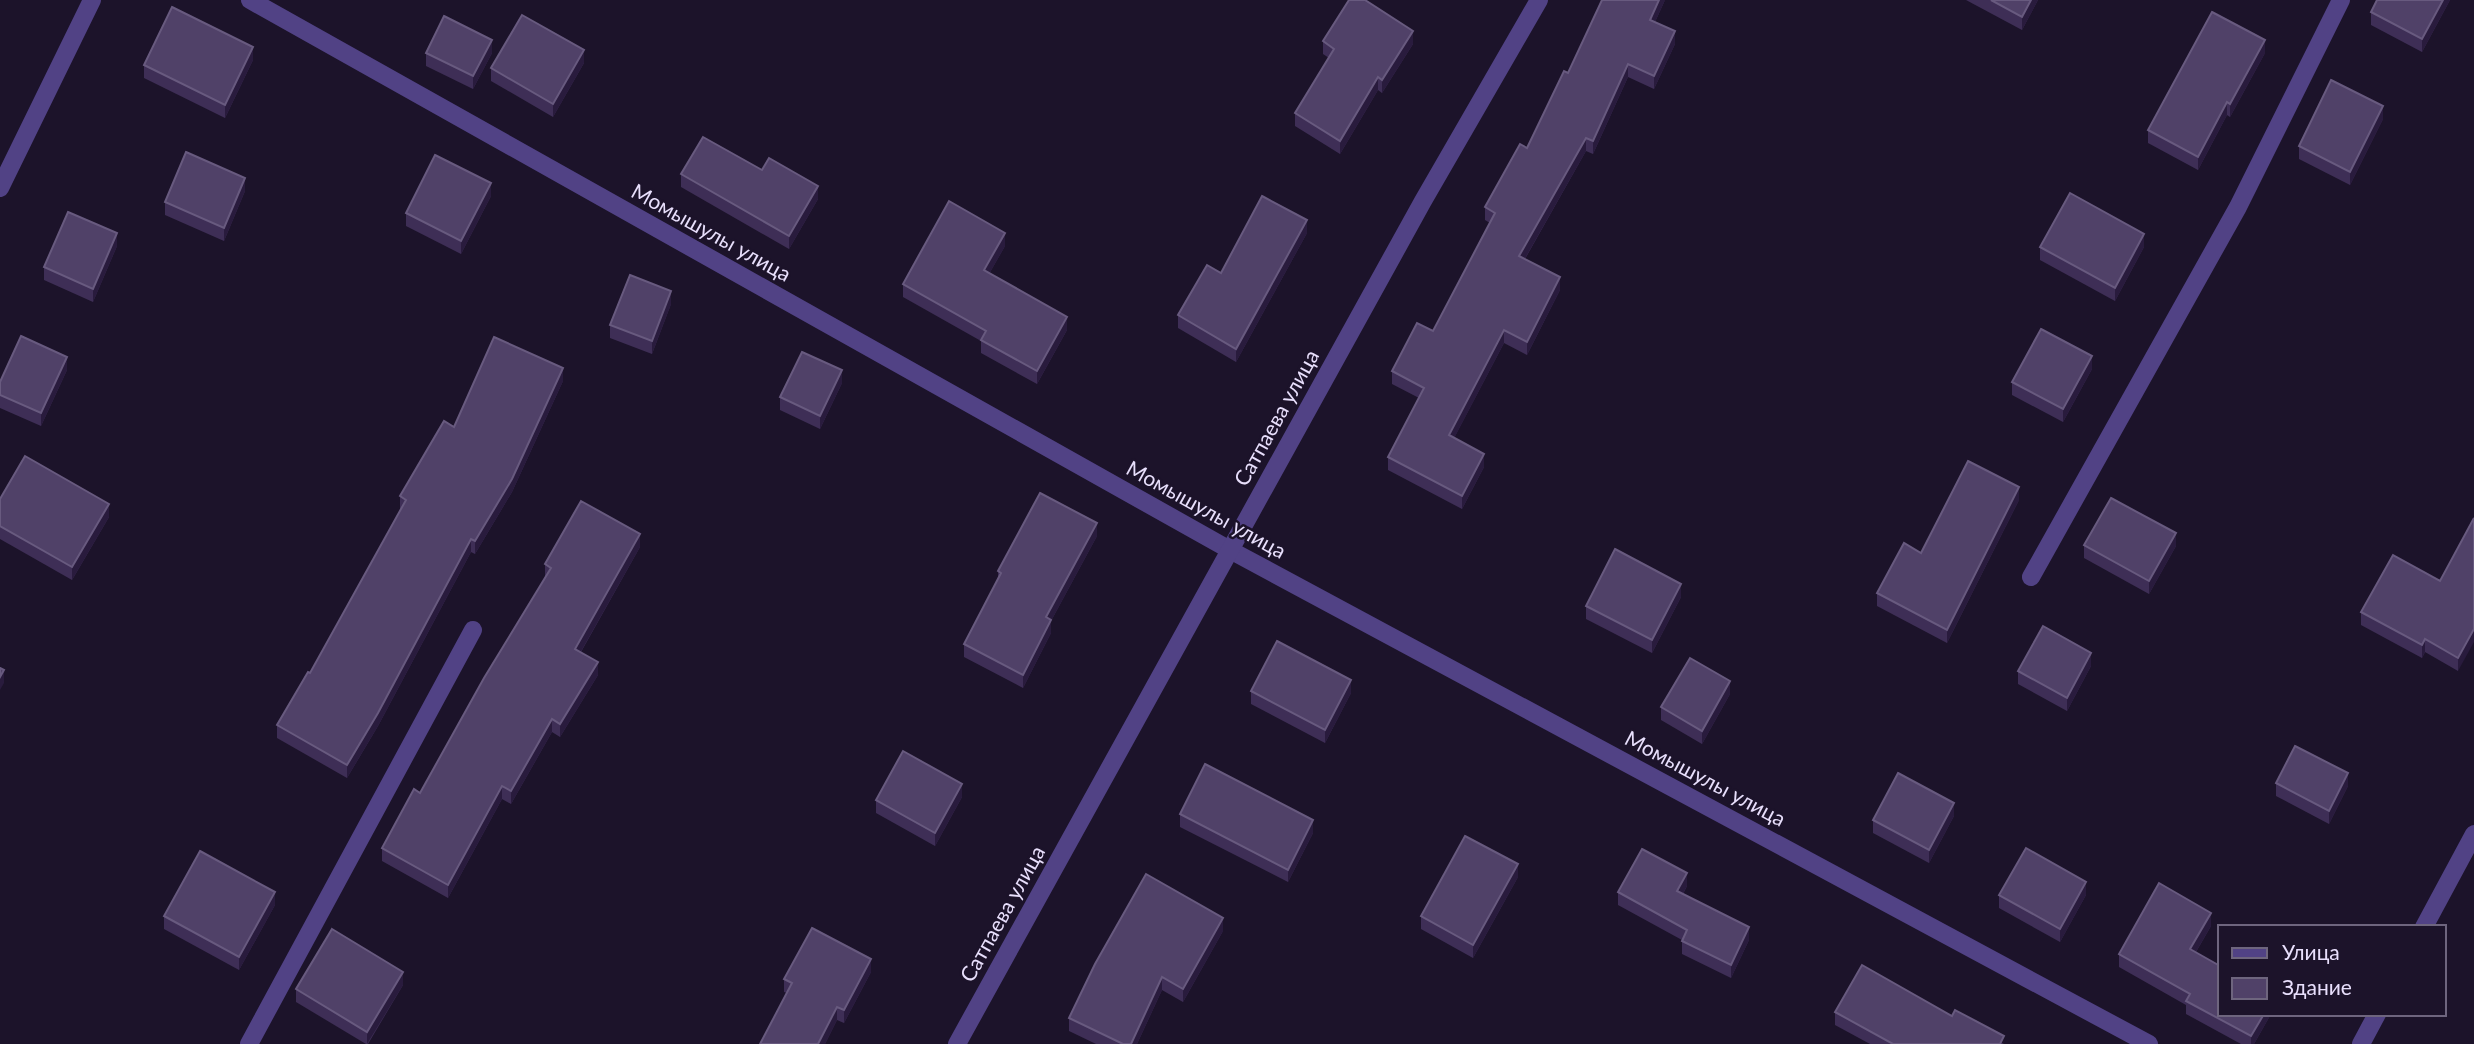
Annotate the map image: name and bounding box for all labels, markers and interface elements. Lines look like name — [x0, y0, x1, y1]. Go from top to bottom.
street label: Момышулы улица — [628, 178, 796, 286]
street label: Сатпаева улица — [1228, 345, 1323, 490]
street label: Момышулы улица — [1123, 455, 1291, 563]
street label: Момышулы улица — [1621, 725, 1790, 831]
street label: Сатпаева улица — [954, 841, 1049, 986]
legend — [2218, 925, 2446, 1016]
text: Улица — [2282, 939, 2340, 964]
text: Здание — [2282, 974, 2352, 999]

